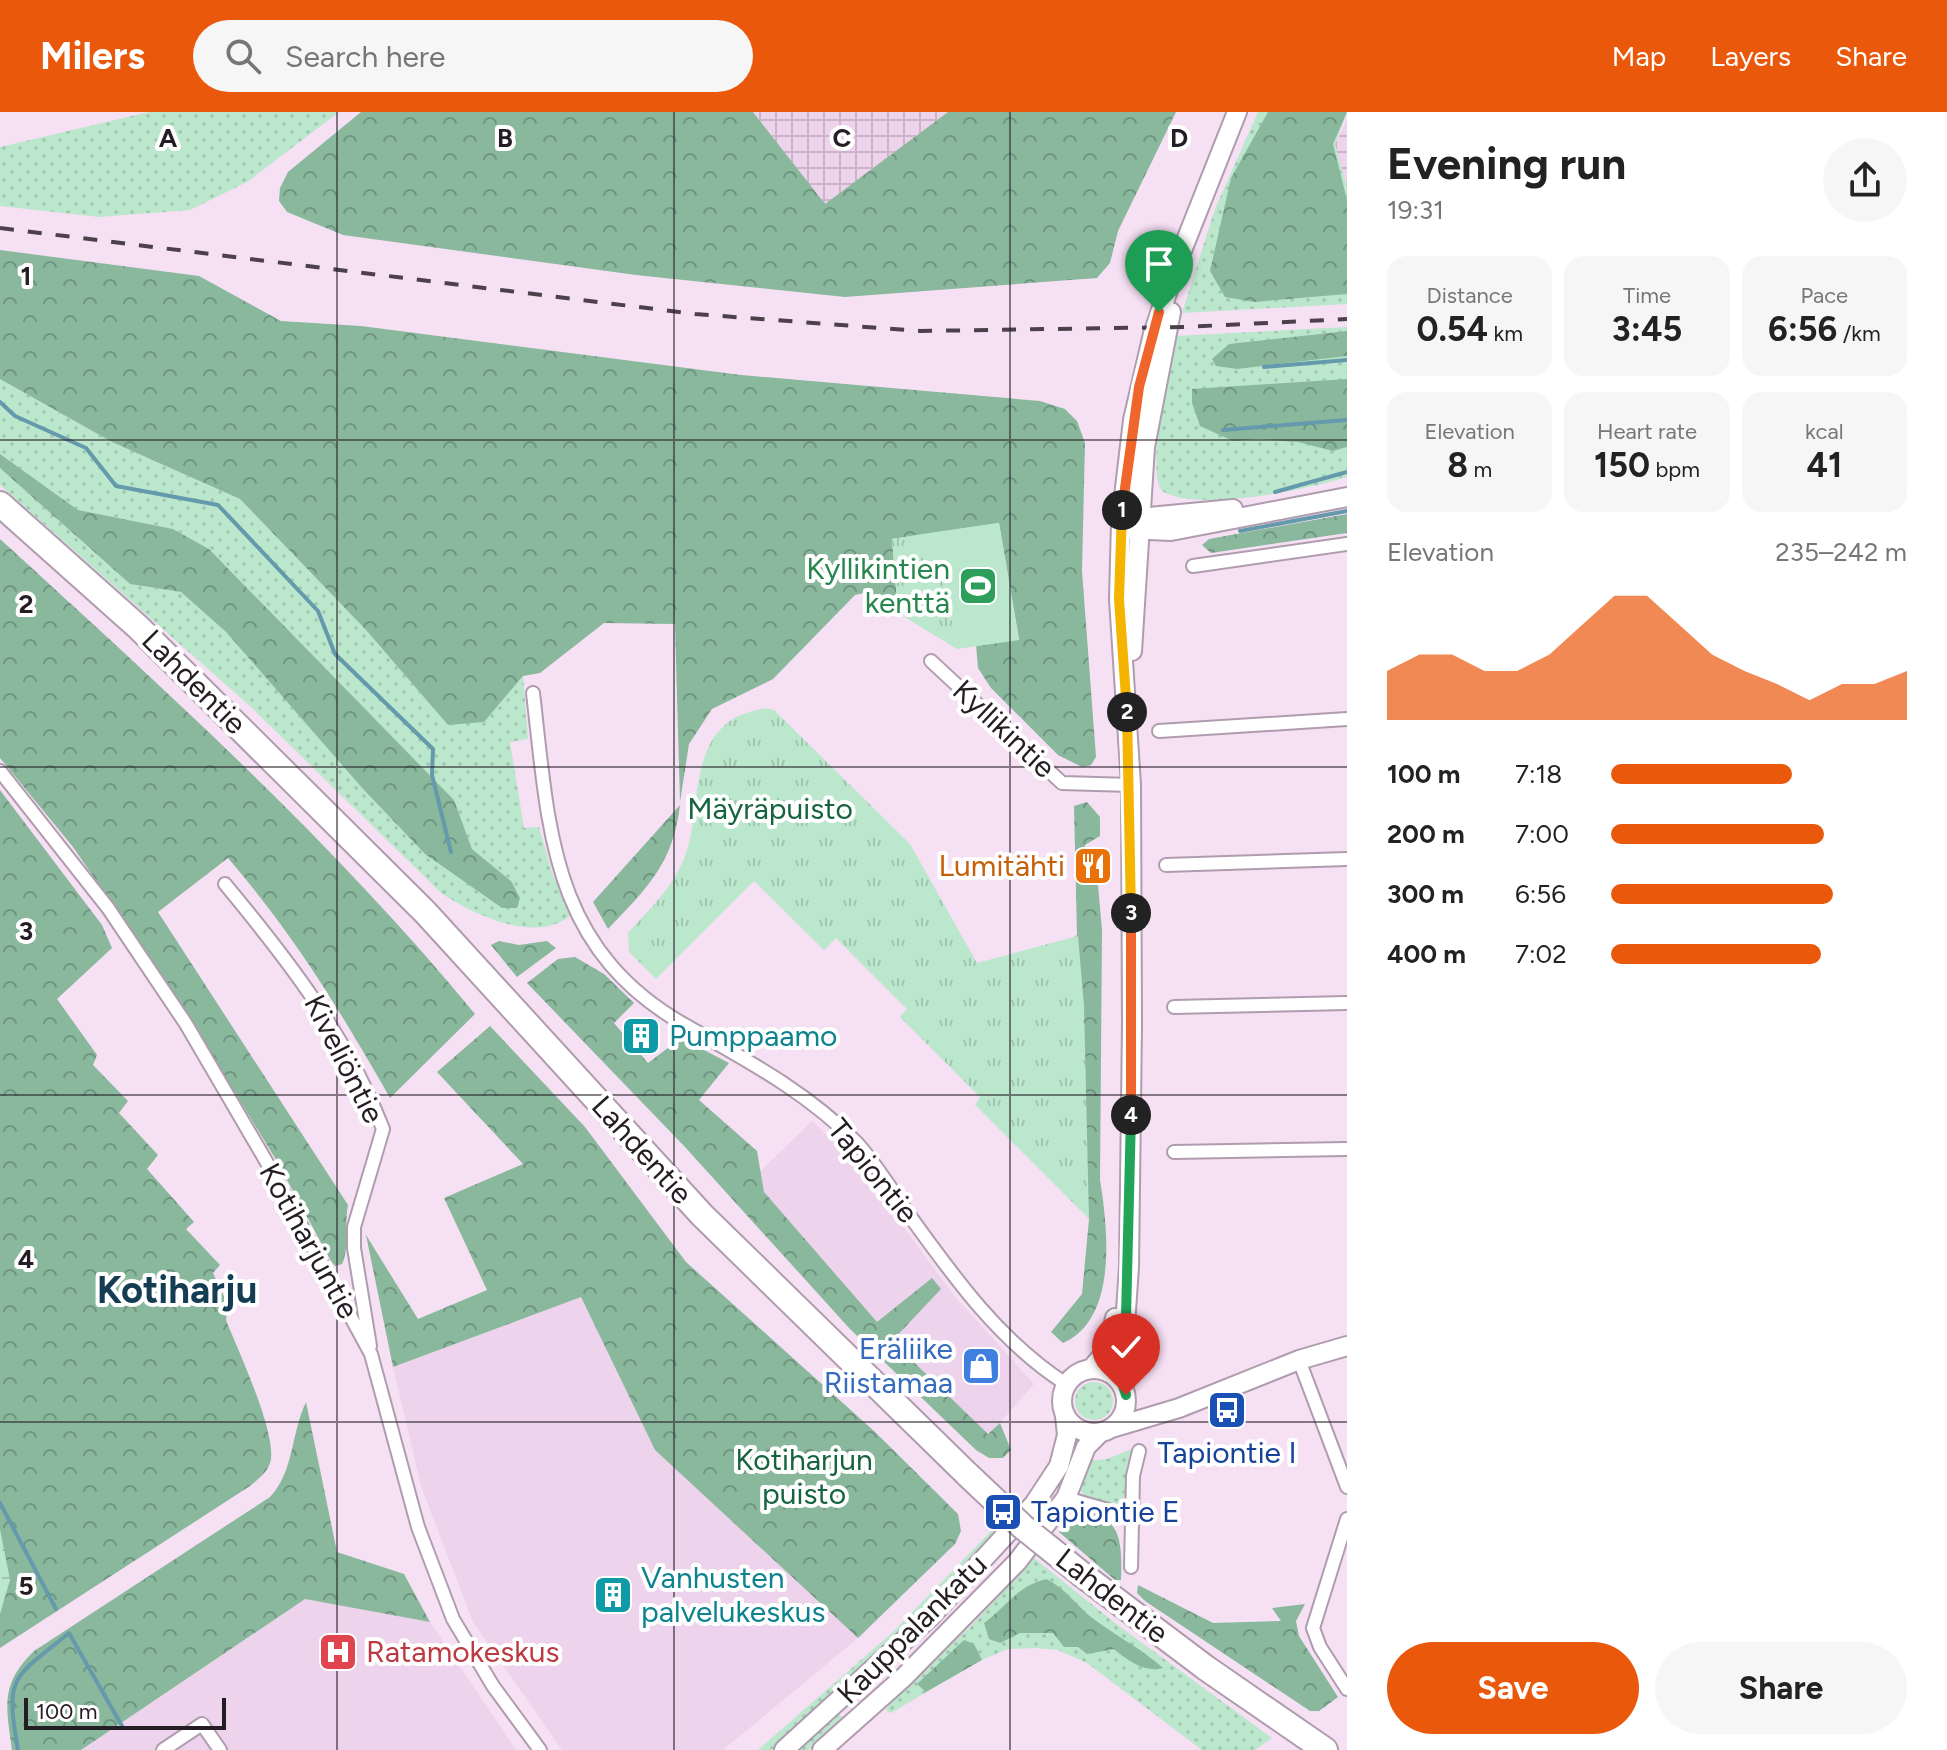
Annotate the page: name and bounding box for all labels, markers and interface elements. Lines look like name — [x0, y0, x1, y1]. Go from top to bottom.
search box — [193, 20, 753, 92]
text: Milers — [40, 33, 145, 79]
icon: search — [221, 34, 265, 78]
text: Search here — [285, 38, 445, 75]
text: Map — [1612, 39, 1666, 73]
text: Layers — [1710, 39, 1791, 73]
text: Share — [1835, 39, 1907, 73]
text: A — [159, 122, 178, 154]
text: B — [497, 122, 513, 154]
text: C — [833, 122, 852, 154]
text: D — [1170, 122, 1188, 154]
text: Evening run — [1387, 137, 1626, 190]
button: share — [1823, 138, 1907, 222]
text: 19:31 — [1387, 194, 1444, 226]
pin — [1125, 230, 1193, 312]
icon: arrive — [1137, 242, 1181, 286]
text: 1 — [21, 260, 31, 292]
text: Distance — [1427, 282, 1513, 309]
text: Time — [1623, 282, 1671, 309]
text: Pace — [1800, 282, 1848, 309]
text: 0.54 — [1416, 309, 1488, 350]
text: 3:45 — [1612, 309, 1682, 350]
text: 6:56 — [1768, 309, 1837, 350]
text: km — [1488, 320, 1523, 347]
text: /km — [1837, 320, 1881, 347]
text: Elevation — [1424, 418, 1515, 445]
text: Heart rate — [1597, 418, 1697, 445]
text: kcal — [1805, 418, 1844, 445]
text: 8 — [1447, 445, 1468, 486]
text: 150 — [1594, 445, 1650, 486]
text: 41 — [1806, 445, 1842, 486]
text: m — [1468, 456, 1492, 483]
text: bpm — [1650, 456, 1700, 483]
pin: 1 — [1102, 490, 1142, 530]
text: 1 — [1117, 496, 1127, 523]
text: Elevation — [1387, 536, 1494, 568]
text: 235–242 m — [1775, 536, 1907, 568]
place label: Kyllikintien kenttä — [806, 550, 950, 621]
sports icon: Kyllikintien kenttä — [957, 565, 999, 607]
text: 2 — [18, 588, 34, 620]
street label: Lahdentie — [134, 622, 254, 742]
street label: Kyllikintie — [945, 672, 1063, 785]
pin: 2 — [1107, 692, 1147, 732]
text: 2 — [1121, 698, 1133, 725]
text: 100 m — [1387, 758, 1461, 790]
text: 7:18 — [1515, 758, 1562, 790]
park label: Mäyräpuisto — [687, 790, 853, 827]
text: 200 m — [1387, 818, 1465, 850]
text: 7:00 — [1515, 818, 1569, 850]
restaurant icon: Lumitähti — [1072, 845, 1114, 887]
place label: Lumitähti — [939, 847, 1065, 884]
text: 300 m — [1387, 878, 1464, 910]
text: 6:56 — [1515, 878, 1566, 910]
pin: 3 — [1111, 893, 1151, 933]
text: 3 — [1125, 899, 1137, 926]
text: 3 — [19, 915, 33, 947]
text: 400 m — [1387, 938, 1466, 970]
text: 7:02 — [1515, 938, 1567, 970]
street label: Kiveliöntie — [296, 988, 393, 1129]
building icon: Pumppaamo — [620, 1015, 662, 1057]
place label: Pumppaamo — [669, 1017, 838, 1054]
street label: Lahdentie — [584, 1088, 701, 1211]
pin: 4 — [1111, 1095, 1151, 1135]
text: 4 — [1124, 1101, 1138, 1128]
street label: Tapiontie — [820, 1111, 927, 1230]
street label: Kotiharjuntie — [252, 1156, 367, 1325]
text: 4 — [18, 1243, 34, 1275]
district label: Kotiharju — [97, 1267, 257, 1313]
pin — [1092, 1313, 1160, 1395]
icon: check — [1104, 1325, 1148, 1369]
place label: Eräliike Riistamaa — [824, 1330, 953, 1401]
shop icon: Eräliike Riistamaa — [960, 1345, 1002, 1387]
bus stop icon: Tapiontie I — [1206, 1389, 1248, 1431]
place label: Tapiontie I — [1157, 1434, 1297, 1471]
park label: Kotiharjun puisto — [735, 1441, 873, 1512]
bus stop icon: Tapiontie E — [982, 1491, 1024, 1533]
place label: Tapiontie E — [1031, 1493, 1180, 1530]
street label: Lahdentie — [1049, 1540, 1176, 1651]
street label: Kauppalankatu — [829, 1546, 994, 1711]
place label: Vanhusten palvelukeskus — [641, 1559, 825, 1630]
text: 5 — [18, 1570, 34, 1602]
building icon: Vanhusten palvelukeskus — [592, 1574, 634, 1616]
hospital icon: Ratamokeskus — [317, 1631, 359, 1673]
place label: Ratamokeskus — [366, 1633, 559, 1670]
button: Save — [1387, 1642, 1639, 1734]
button: Share — [1655, 1642, 1907, 1734]
scale bar — [24, 1694, 226, 1730]
text: 100 m — [36, 1698, 97, 1725]

